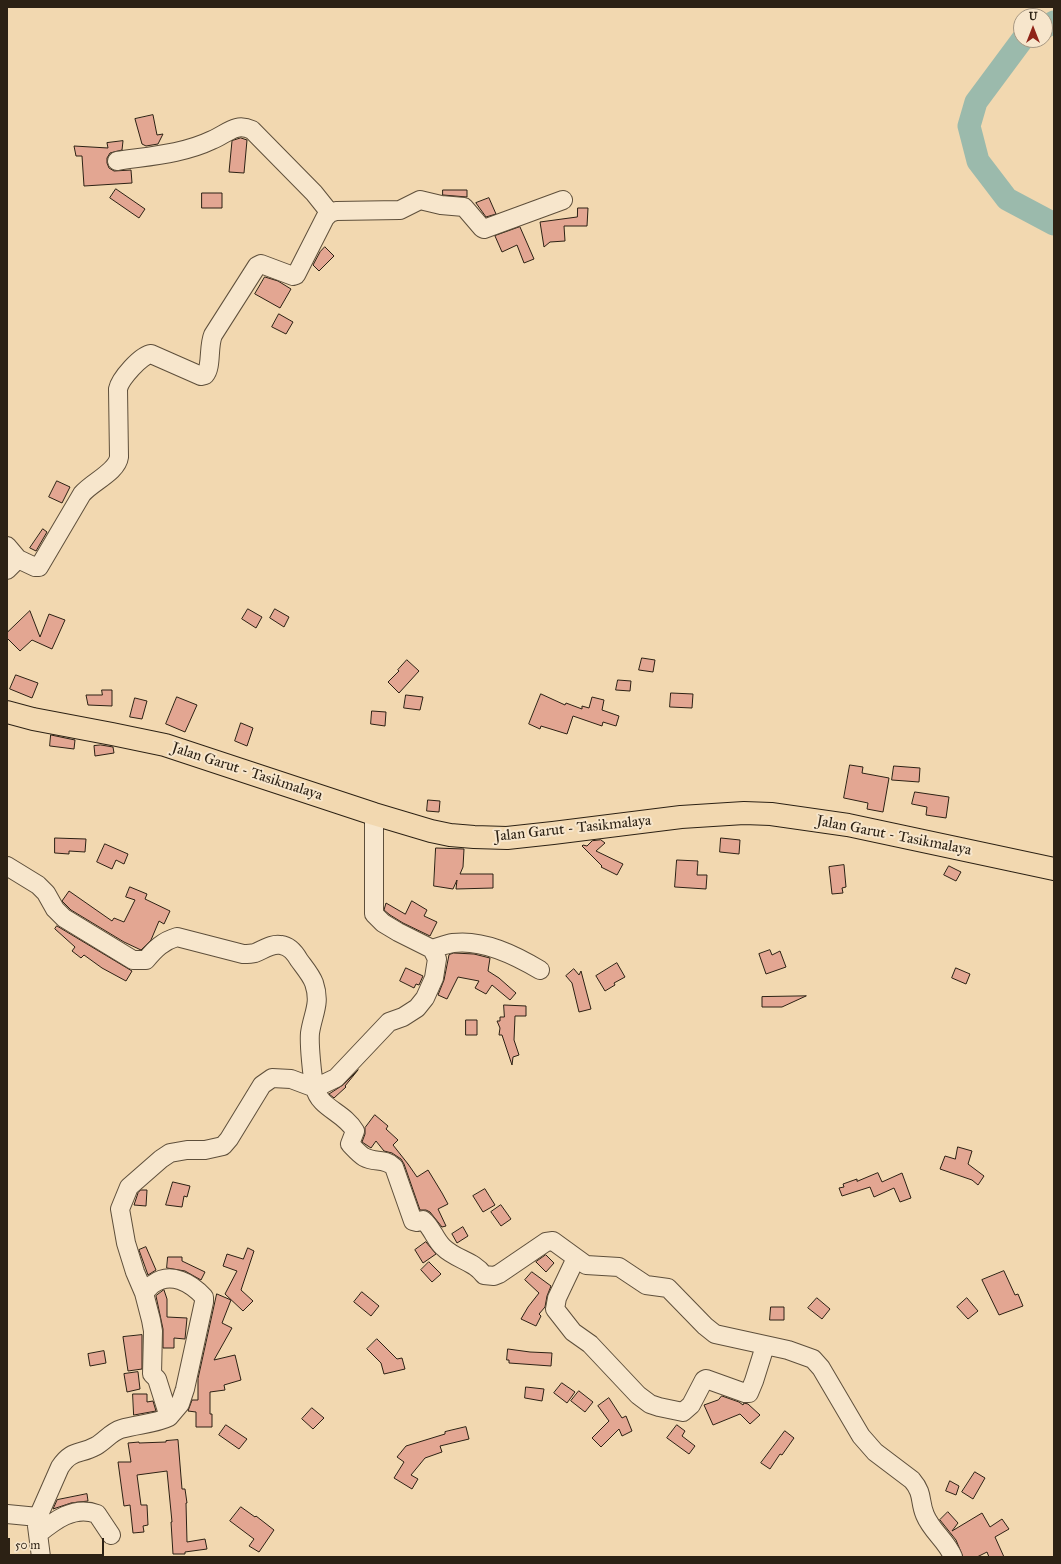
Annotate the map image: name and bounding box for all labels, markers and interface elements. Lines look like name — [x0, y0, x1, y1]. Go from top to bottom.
north arrow — [1013, 8, 1053, 48]
text: U — [1029, 10, 1037, 23]
street label: Jalan Garut - Tasikmalaya — [169, 739, 325, 805]
street label: Jalan Garut - Tasikmalaya — [494, 812, 652, 846]
street label: Jalan Garut - Tasikmalaya — [815, 812, 973, 860]
scale bar — [10, 1530, 106, 1556]
text: 50 m — [15, 1538, 40, 1552]

